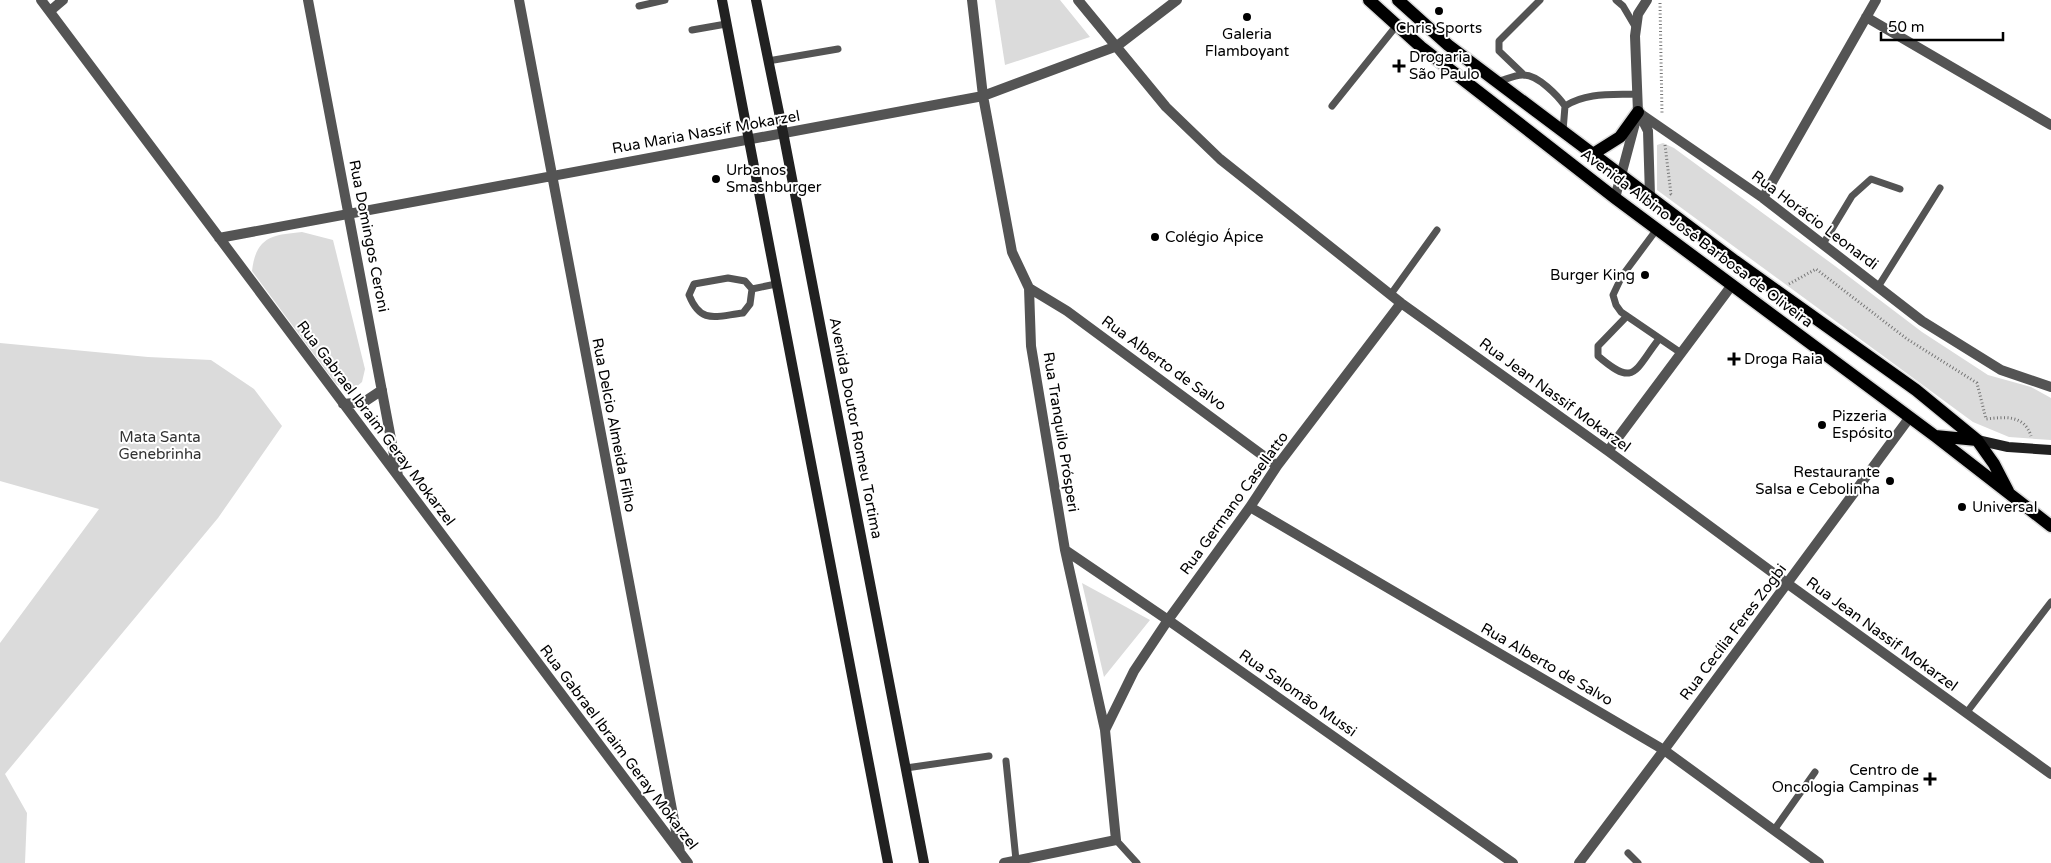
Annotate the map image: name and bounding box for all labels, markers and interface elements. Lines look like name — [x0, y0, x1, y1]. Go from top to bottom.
marker: Chris Sports — [1433, 5, 1445, 17]
scale bar — [1881, 10, 2004, 42]
marker: Galeria Flamboyant — [1241, 11, 1253, 23]
text: 50 m — [1888, 18, 1925, 36]
place label: Chris Sports — [1396, 19, 1482, 37]
place label: Galeria Flamboyant — [1205, 25, 1290, 60]
place label: Drogaria São Paulo — [1409, 48, 1480, 83]
marker: Drogaria São Paulo — [1393, 60, 1405, 72]
street label: Rua Maria Nassif Mokarzel — [611, 107, 801, 157]
street label: Avenida Albino José Barbosa de Oliveira — [1577, 145, 1817, 331]
street label: Rua Domingos Ceroni — [345, 158, 393, 314]
place label: Urbanos Smashburger — [726, 161, 822, 196]
street label: Rua Horácio Leonardi — [1748, 167, 1882, 273]
marker: Urbanos Smashburger — [710, 173, 722, 185]
place label: Colégio Ápice — [1165, 228, 1263, 246]
marker: Colégio Ápice — [1149, 231, 1161, 243]
place label: Burger King — [1550, 266, 1635, 284]
marker: Burger King — [1639, 269, 1651, 281]
street label: Rua Alberto de Salvo — [1098, 312, 1230, 414]
street label: Avenida Doutor Romeu Tortima — [826, 316, 886, 540]
street label: Rua Gabrael Ibraim Geray Mokarzel — [293, 317, 459, 529]
street label: Rua Jean Nassif Mokarzel — [1476, 334, 1634, 456]
street label: Rua Delcio Almeida Filho — [588, 336, 640, 514]
place label: Droga Raia — [1744, 350, 1823, 368]
street label: Rua Tranquilo Prósperi — [1039, 351, 1083, 513]
marker: Droga Raia — [1728, 353, 1740, 365]
place label: Pizzeria Espósito — [1832, 407, 1893, 442]
marker: Pizzeria Espósito — [1816, 419, 1828, 431]
park label: Mata Santa Genebrinha — [118, 428, 202, 463]
street label: Rua Germano Casellatto — [1176, 428, 1292, 578]
place label: Restaurante Salsa e Cebolinha — [1755, 463, 1880, 498]
marker: Restaurante Salsa e Cebolinha — [1884, 475, 1896, 487]
place label: Universal — [1972, 498, 2037, 516]
marker: Universal — [1956, 501, 1968, 513]
street label: Rua Cecília Feres Zogbi — [1676, 560, 1790, 704]
street label: Rua Jean Nassif Mokarzel — [1803, 573, 1961, 695]
street label: Rua Alberto de Salvo — [1478, 619, 1616, 709]
street label: Rua Gabrael Ibraim Geray Mokarzel — [536, 641, 702, 853]
street label: Rua Salomão Mussi — [1236, 646, 1360, 740]
place label: Centro de Oncologia Campinas — [1772, 761, 1919, 796]
marker: Centro de Oncologia Campinas — [1923, 772, 1937, 786]

